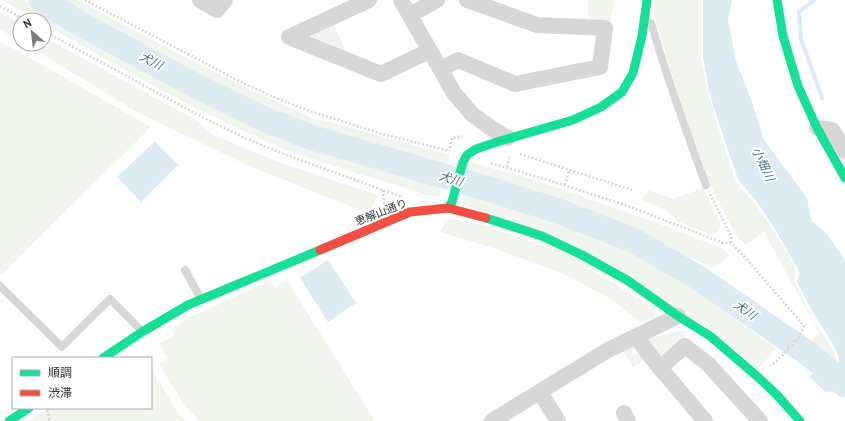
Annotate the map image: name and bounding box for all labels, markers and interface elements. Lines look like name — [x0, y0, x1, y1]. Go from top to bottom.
north arrow — [12, 12, 52, 52]
text: N — [21, 15, 34, 31]
water label: 犬川 — [137, 48, 167, 74]
water label: 小畑川 — [749, 144, 779, 185]
water label: 犬川 — [437, 168, 467, 190]
street label: 恵解山通り — [353, 196, 409, 228]
water label: 犬川 — [731, 297, 761, 324]
legend — [12, 357, 152, 409]
text: 順調 — [48, 365, 72, 380]
text: 渋滞 — [48, 385, 72, 400]

